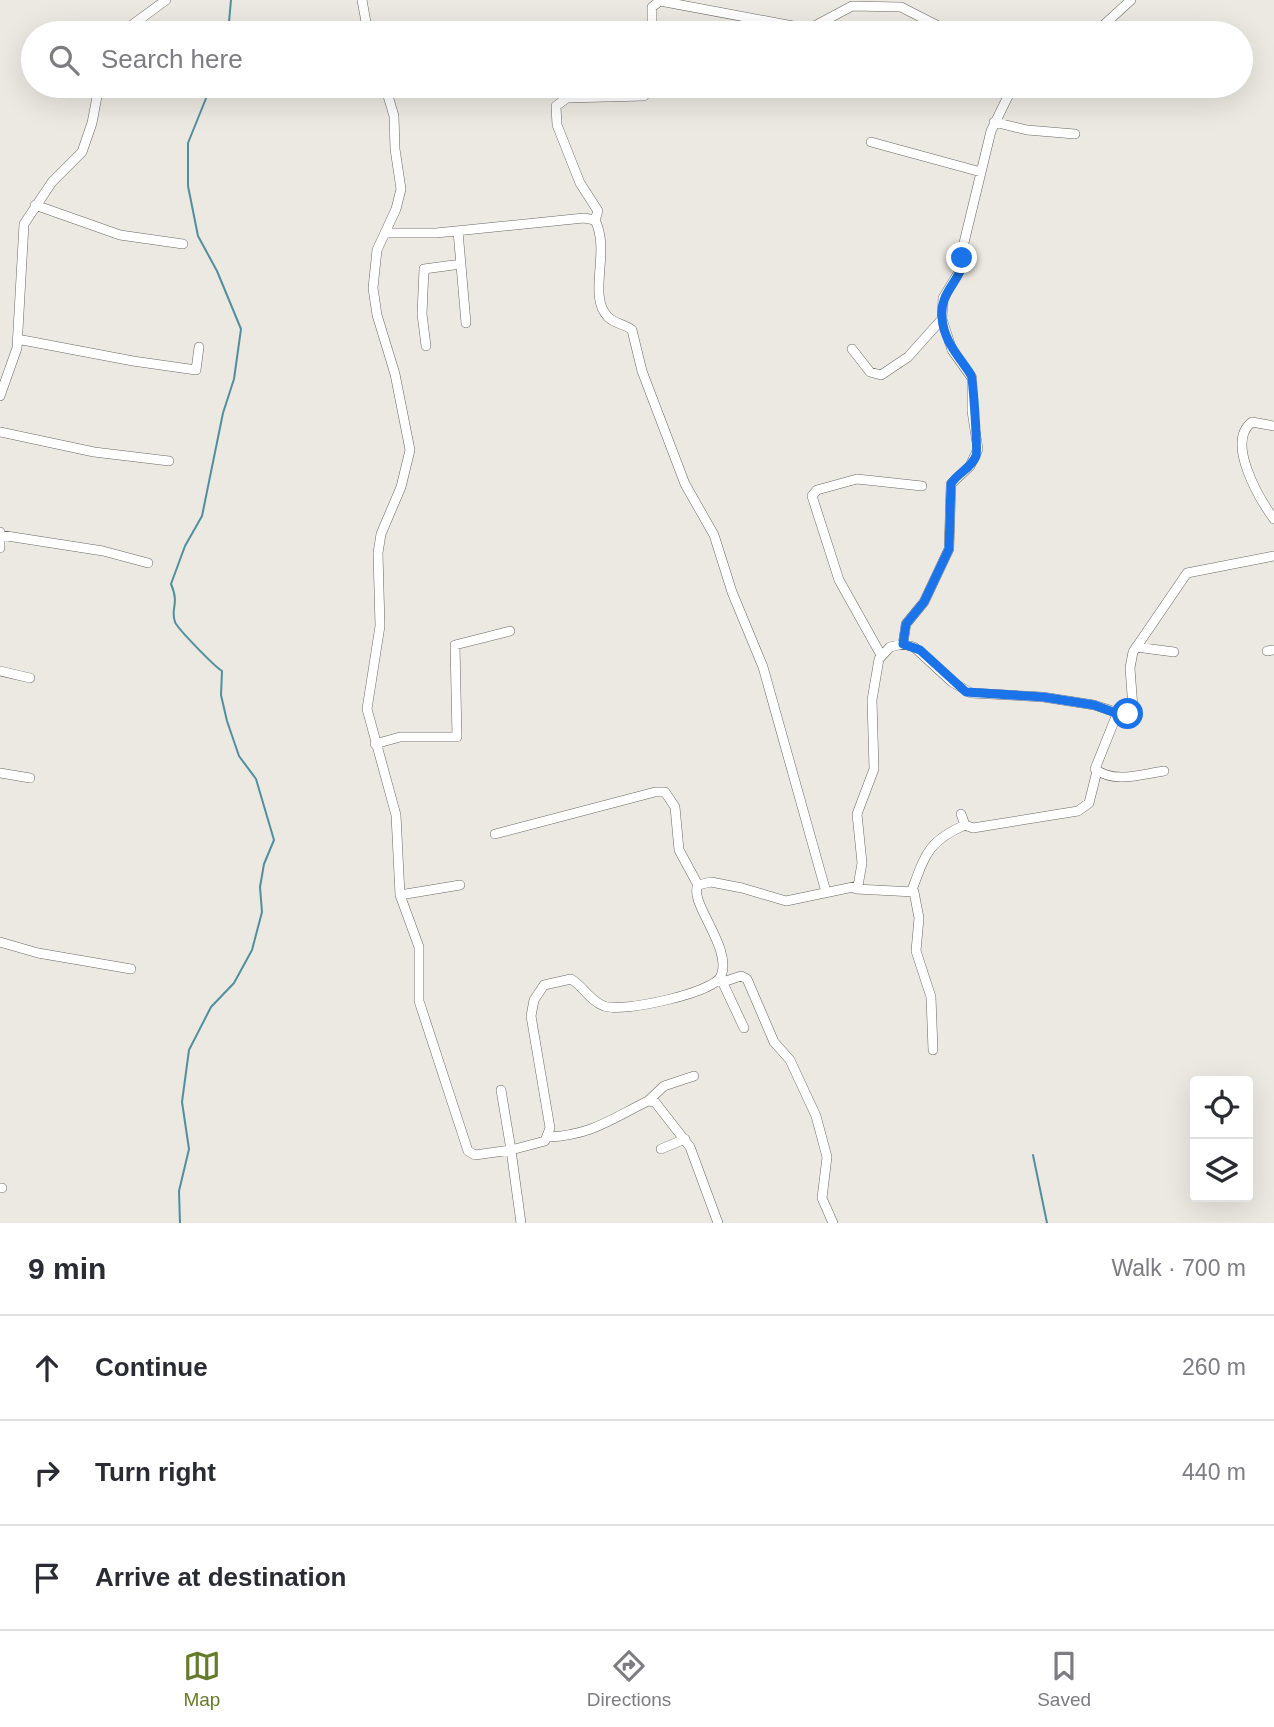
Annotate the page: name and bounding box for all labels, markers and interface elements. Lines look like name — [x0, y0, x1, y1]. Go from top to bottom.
search box — [21, 21, 1253, 98]
icon: search — [45, 41, 83, 79]
text: Search here — [101, 44, 243, 74]
route end — [946, 242, 977, 273]
route start — [1112, 698, 1143, 729]
map controls — [1190, 1076, 1253, 1202]
button: locate — [1190, 1076, 1253, 1139]
button: layers — [1190, 1139, 1253, 1202]
text: 9 min — [28, 1252, 106, 1285]
text: Walk · 700 m — [1111, 1255, 1246, 1281]
icon: ahead — [28, 1349, 66, 1387]
text: Continue — [95, 1352, 208, 1382]
text: 260 m — [1182, 1354, 1246, 1380]
icon: right — [28, 1454, 66, 1492]
text: Turn right — [95, 1457, 216, 1487]
text: 440 m — [1182, 1459, 1246, 1485]
icon: arrive — [28, 1559, 66, 1597]
text: Arrive at destination — [95, 1562, 346, 1592]
tab: Map — [183, 1647, 221, 1711]
tab: Directions — [587, 1647, 671, 1711]
tab: Saved — [1037, 1647, 1091, 1711]

